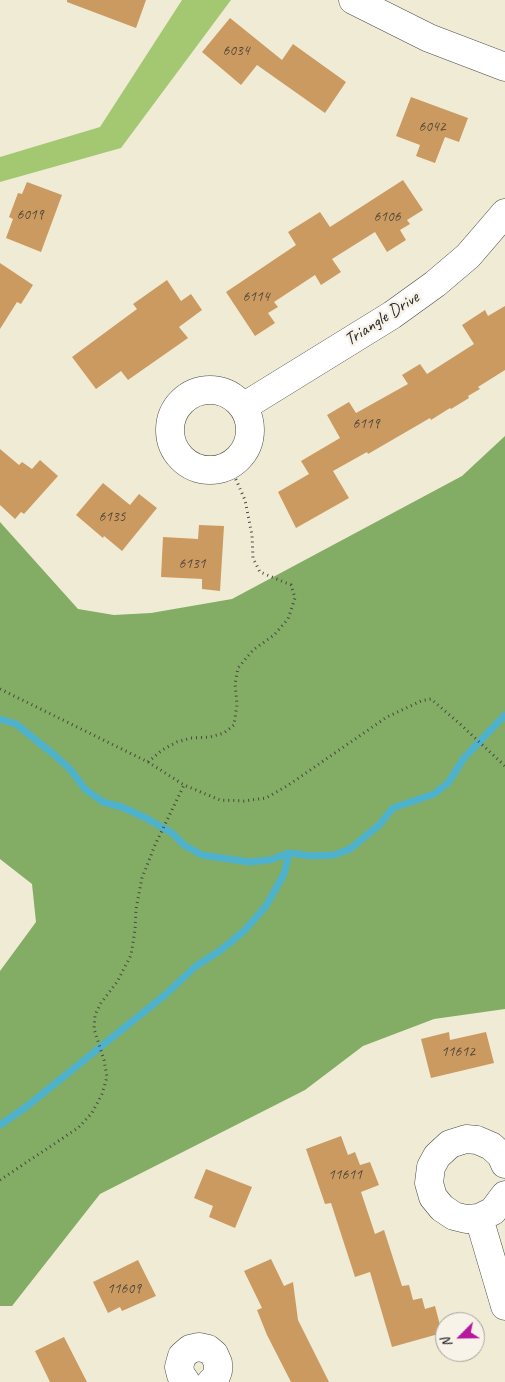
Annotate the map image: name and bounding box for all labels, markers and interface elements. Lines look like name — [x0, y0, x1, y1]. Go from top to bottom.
house number: 6034 — [223, 42, 249, 60]
house number: 6042 — [419, 118, 445, 136]
house number: 6019 — [17, 206, 43, 224]
house number: 6106 — [374, 208, 400, 226]
street label: Triangle Drive — [341, 287, 423, 351]
house number: 6114 — [243, 288, 269, 306]
house number: 6119 — [353, 415, 379, 433]
house number: 6135 — [99, 508, 125, 526]
house number: 6131 — [179, 555, 205, 573]
house number: 11612 — [441, 1043, 475, 1061]
house number: 11611 — [328, 1166, 362, 1184]
house number: 11609 — [107, 1280, 141, 1298]
north arrow — [435, 1312, 485, 1362]
text: N — [437, 1335, 456, 1350]

